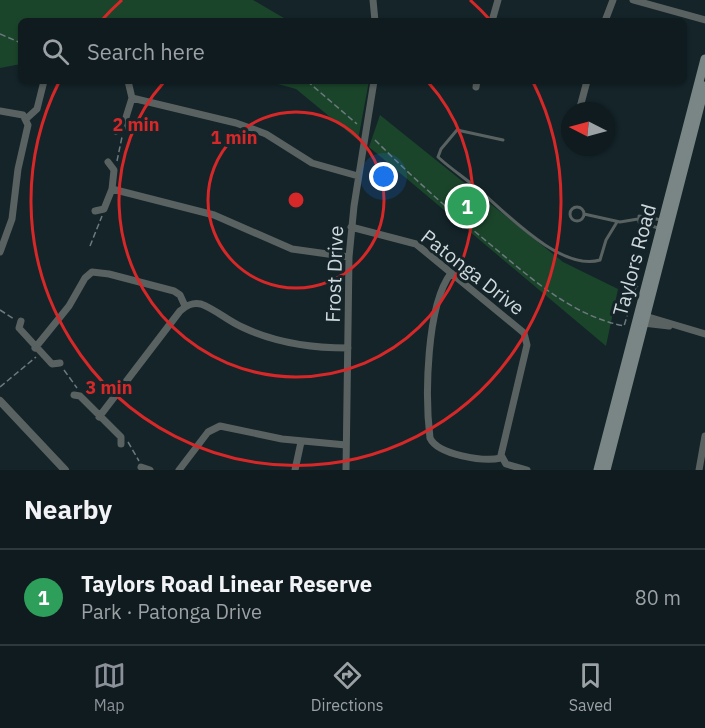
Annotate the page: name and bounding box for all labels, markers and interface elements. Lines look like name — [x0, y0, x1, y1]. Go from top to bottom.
search box — [18, 18, 687, 84]
icon: search — [39, 35, 72, 68]
text: Search here — [87, 37, 205, 66]
north arrow — [561, 102, 615, 156]
text: 2 min — [112, 113, 160, 136]
text: 1 min — [210, 126, 258, 149]
your location — [369, 162, 398, 191]
pin: 1 — [448, 184, 486, 228]
centre of rings — [286, 190, 306, 210]
street label: Taylors Road — [606, 201, 662, 319]
street label: Patonga Drive — [416, 223, 530, 321]
street label: Frost Drive — [319, 225, 349, 323]
text: 3 min — [85, 376, 133, 399]
text: Nearby — [24, 492, 112, 526]
text: Taylors Road Linear Reserve — [81, 569, 372, 598]
text: 1 — [38, 584, 50, 611]
text: 80 m — [635, 584, 681, 611]
text: Park · Patonga Drive — [81, 598, 262, 625]
tab: Map — [93, 659, 126, 715]
tab: Directions — [311, 659, 384, 715]
tab: Saved — [569, 659, 612, 715]

